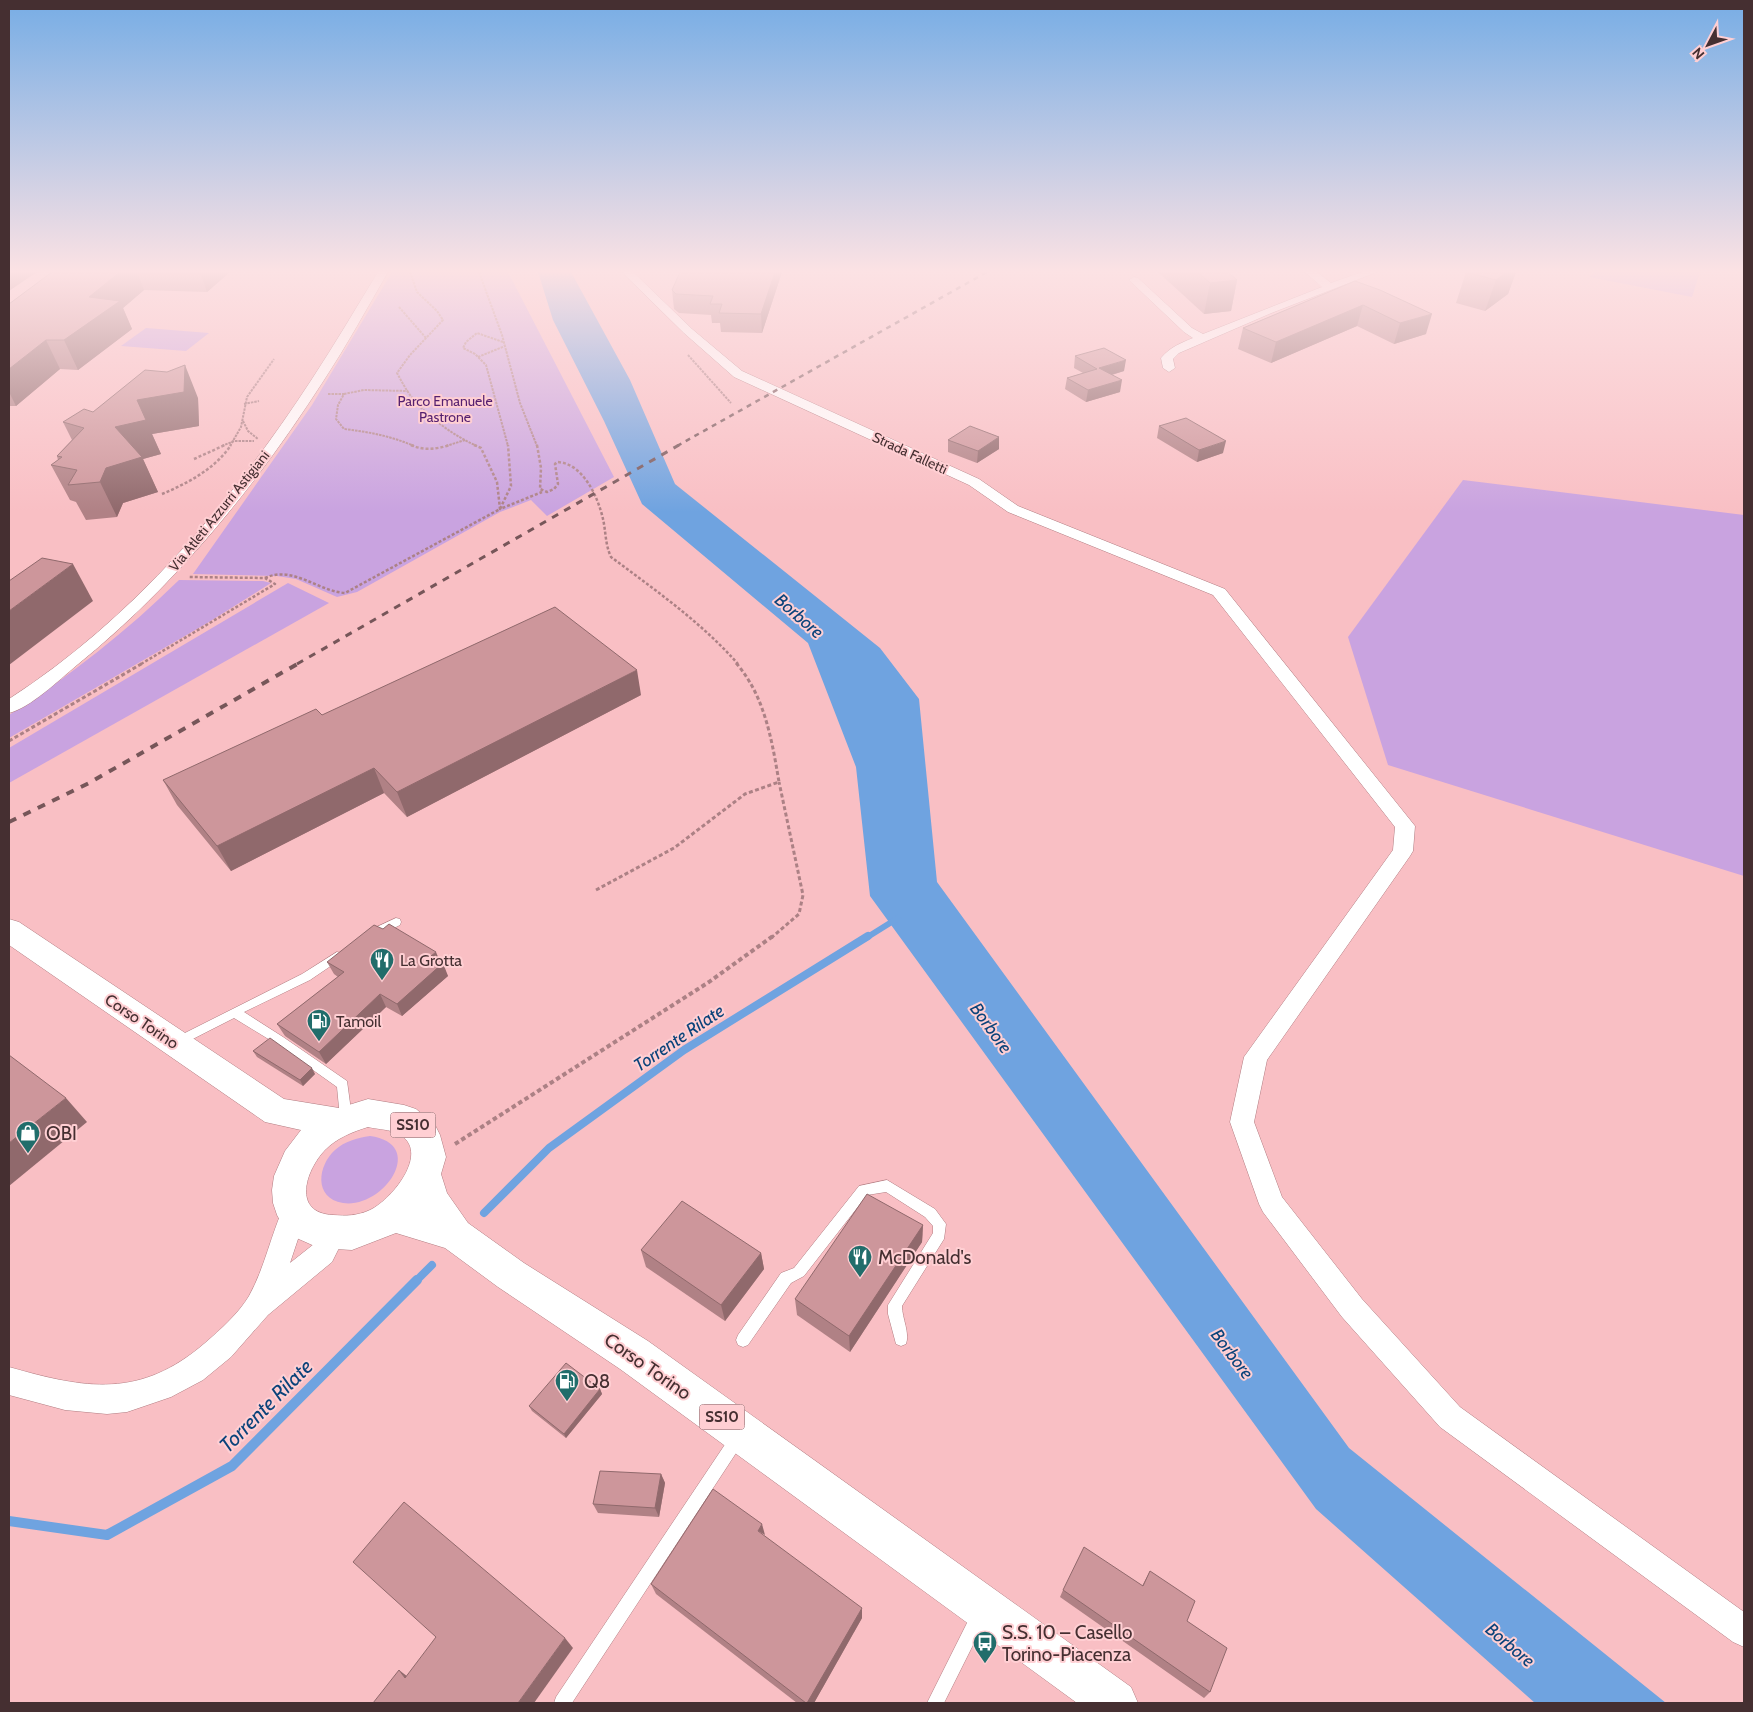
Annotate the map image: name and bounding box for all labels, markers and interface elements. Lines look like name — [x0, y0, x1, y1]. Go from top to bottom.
north arrow — [1683, 20, 1733, 70]
text: N — [1688, 44, 1708, 63]
park label: Parco Emanuele Pastrone — [397, 392, 493, 426]
street label: Strada Falletti — [870, 428, 950, 478]
street label: Via Atleti Azzurri Astigiani — [165, 447, 273, 575]
water label: Borbore — [770, 589, 828, 643]
restaurant icon: La Grotta — [369, 947, 395, 981]
place label: La Grotta — [400, 951, 462, 970]
street label: Corso Torino — [101, 990, 182, 1053]
water label: Borbore — [965, 998, 1017, 1058]
water label: Torrente Rilate — [630, 1000, 728, 1076]
fuel station icon: Tamoil — [306, 1008, 332, 1042]
place label: Tamoil — [336, 1012, 381, 1031]
road number: SS10 — [390, 1112, 436, 1138]
shop icon: OBI — [15, 1120, 41, 1154]
place label: OBI — [46, 1122, 77, 1145]
restaurant icon: McDonald's — [847, 1244, 873, 1278]
place label: McDonald's — [878, 1246, 972, 1269]
water label: Borbore — [1206, 1325, 1258, 1383]
street label: Corso Torino — [600, 1328, 696, 1405]
water label: Torrente Rilate — [214, 1353, 318, 1458]
fuel station icon: Q8 — [554, 1368, 580, 1402]
place label: Q8 — [584, 1370, 610, 1393]
road number: SS10 — [700, 1404, 744, 1430]
water label: Borbore — [1481, 1618, 1539, 1672]
place label: S.S. 10 – Casello Torino-Piacenza — [1002, 1621, 1132, 1666]
bus stop icon: S.S. 10 – Casello Torino-Piacenza — [972, 1630, 998, 1664]

